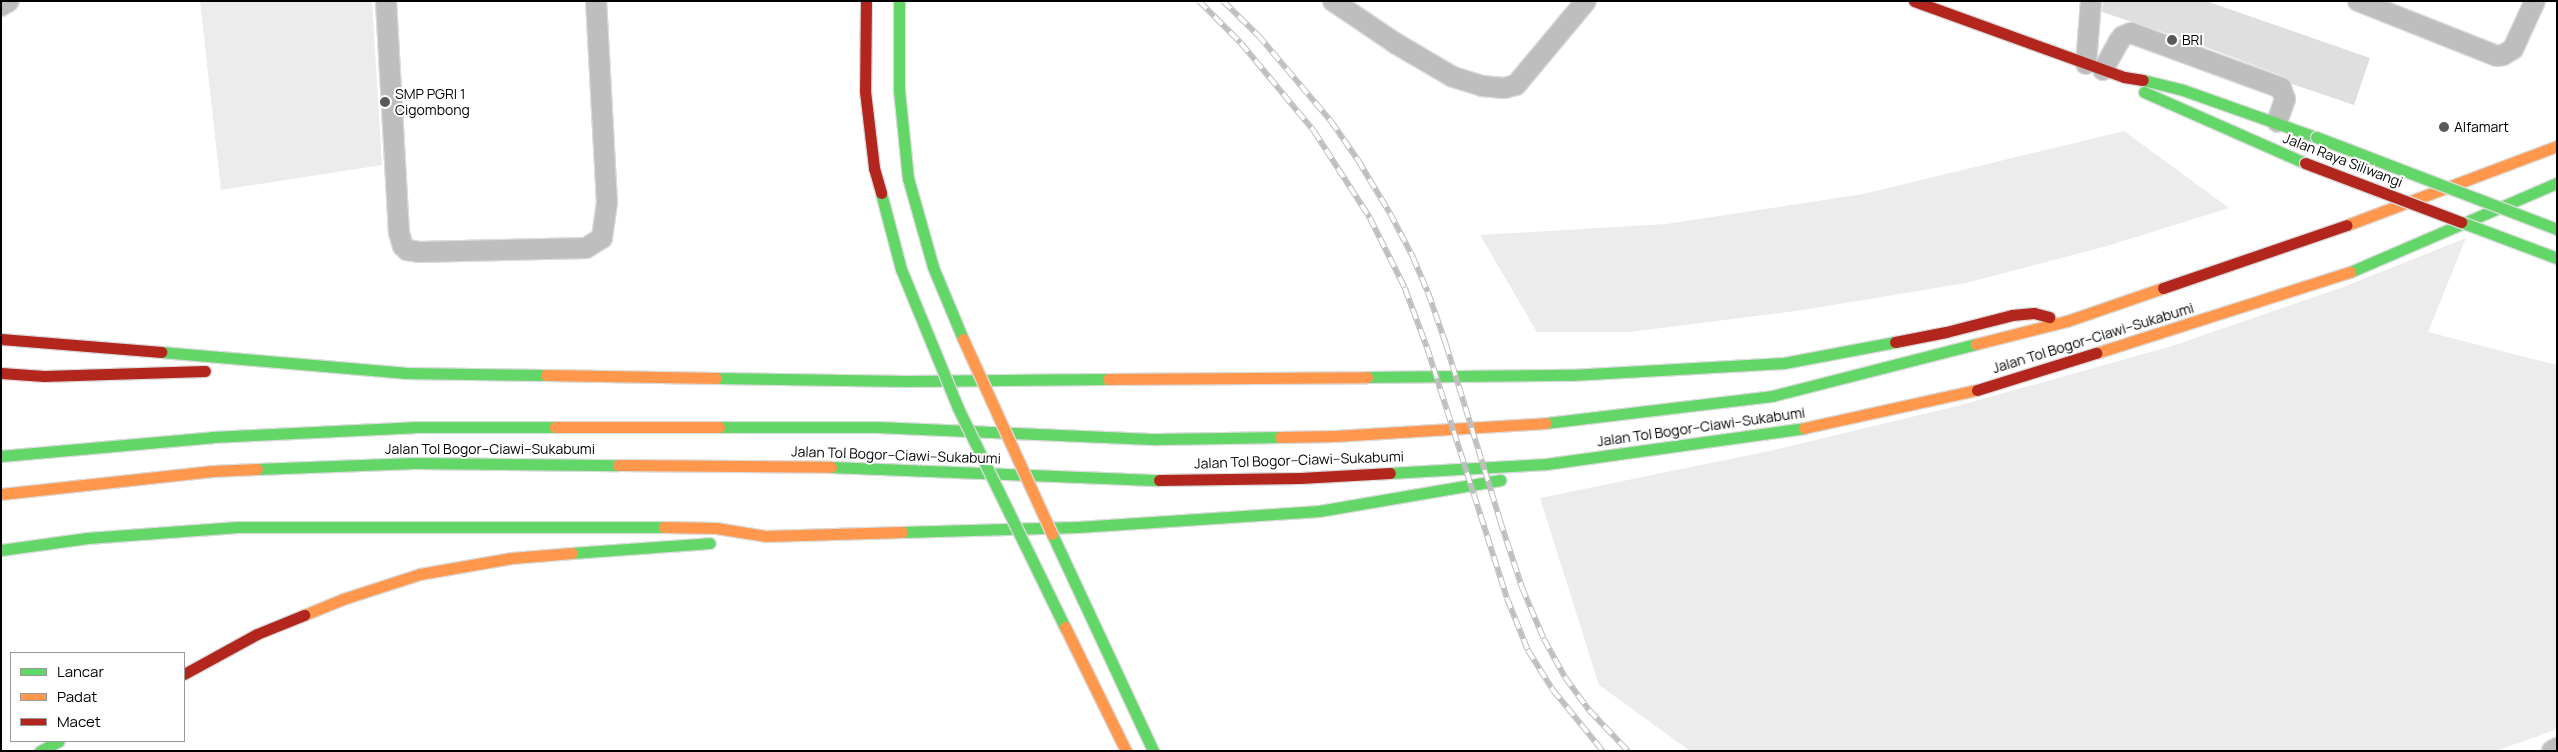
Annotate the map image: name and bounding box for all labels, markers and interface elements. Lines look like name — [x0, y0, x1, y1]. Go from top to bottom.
place label: BRI — [2182, 32, 2203, 48]
marker: BRI — [2166, 34, 2178, 46]
place label: SMP PGRI 1 Cigombong — [395, 86, 470, 118]
marker: SMP PGRI 1 Cigombong — [379, 96, 391, 108]
place label: Alfamart — [2454, 119, 2509, 135]
marker: Alfamart — [2438, 121, 2450, 133]
street label: Jalan Raya Siliwangi — [2281, 129, 2405, 191]
street label: Jalan Tol Bogor–Ciawi–Sukabumi — [1990, 299, 2196, 377]
street label: Jalan Tol Bogor–Ciawi–Sukabumi — [1596, 404, 1806, 450]
street label: Jalan Tol Bogor–Ciawi–Sukabumi — [385, 441, 595, 457]
street label: Jalan Tol Bogor–Ciawi–Sukabumi — [791, 443, 1001, 467]
street label: Jalan Tol Bogor–Ciawi–Sukabumi — [1194, 448, 1404, 472]
legend — [10, 652, 185, 742]
text: Lancar — [57, 661, 104, 682]
text: Padat — [57, 686, 97, 707]
text: Macet — [57, 711, 101, 732]

